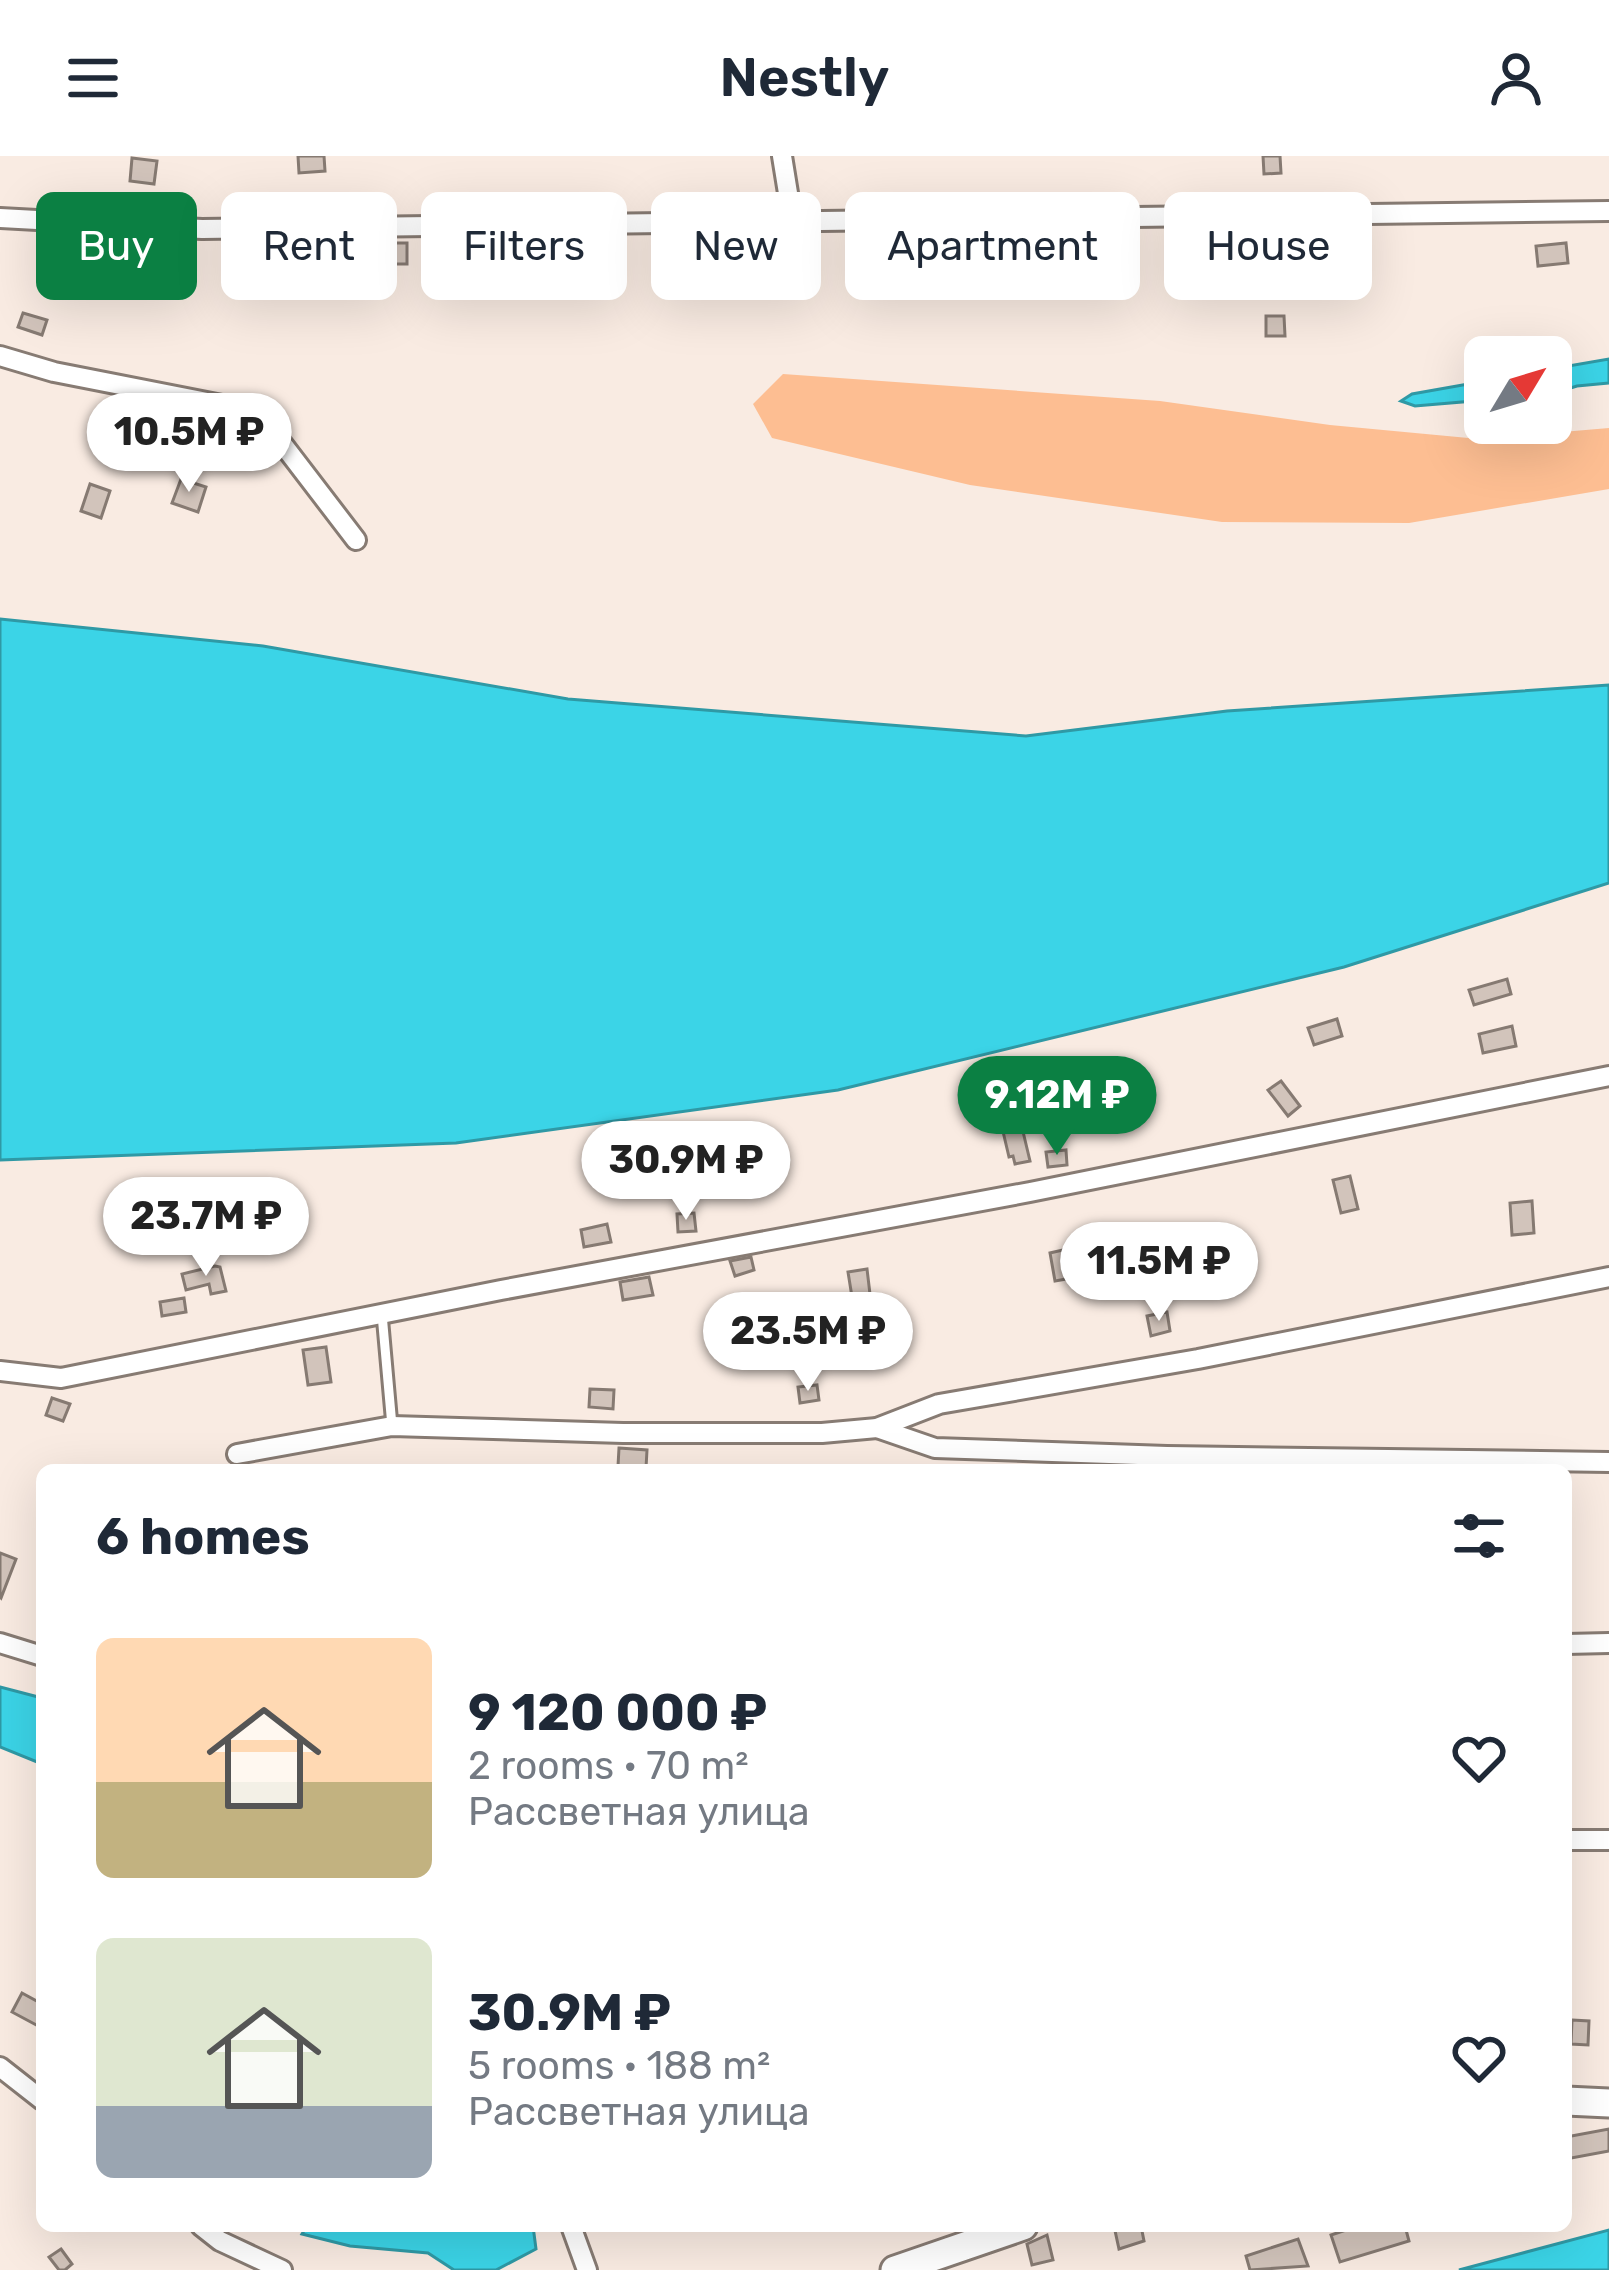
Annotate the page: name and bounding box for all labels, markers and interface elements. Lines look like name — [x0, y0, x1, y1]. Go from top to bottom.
icon: menu — [60, 45, 126, 111]
icon: person — [1483, 45, 1549, 111]
text: Nestly — [720, 46, 889, 110]
chip: Buy — [36, 192, 197, 300]
chip: Rent — [221, 192, 397, 300]
chip: Filters — [421, 192, 627, 300]
chip: New — [651, 192, 821, 300]
chip: Apartment — [845, 192, 1140, 300]
chip: House — [1164, 192, 1372, 300]
north arrow — [1464, 336, 1572, 444]
map controls — [1464, 336, 1572, 444]
pin: 10.5M ₽ — [78, 393, 300, 495]
text: 10.5M ₽ — [114, 409, 264, 455]
pin: 9.12M ₽ — [946, 1056, 1168, 1158]
text: 9.12M ₽ — [985, 1072, 1130, 1118]
pin: 30.9M ₽ — [575, 1121, 797, 1223]
text: 30.9M ₽ — [608, 1137, 764, 1183]
pin: 23.7M ₽ — [95, 1177, 317, 1279]
text: 23.7M ₽ — [130, 1193, 282, 1239]
pin: 11.5M ₽ — [1048, 1222, 1270, 1324]
text: 11.5M ₽ — [1087, 1238, 1231, 1284]
pin: 23.5M ₽ — [697, 1292, 919, 1394]
text: 23.5M ₽ — [730, 1308, 886, 1354]
icon: filters — [1446, 1503, 1512, 1569]
text: 6 homes — [96, 1506, 310, 1567]
text: 9 120 000 ₽ — [468, 1682, 767, 1743]
icon: home — [192, 1686, 336, 1830]
icon: heart — [1446, 1725, 1512, 1791]
text: 2 rooms · 70 m² — [468, 1743, 749, 1789]
text: Рассветная улица — [468, 1789, 810, 1835]
text: 30.9M ₽ — [468, 1982, 671, 2043]
icon: home — [192, 1986, 336, 2130]
icon: heart — [1446, 2025, 1512, 2091]
text: 5 rooms · 188 m² — [468, 2043, 770, 2089]
text: Рассветная улица — [468, 2089, 810, 2135]

